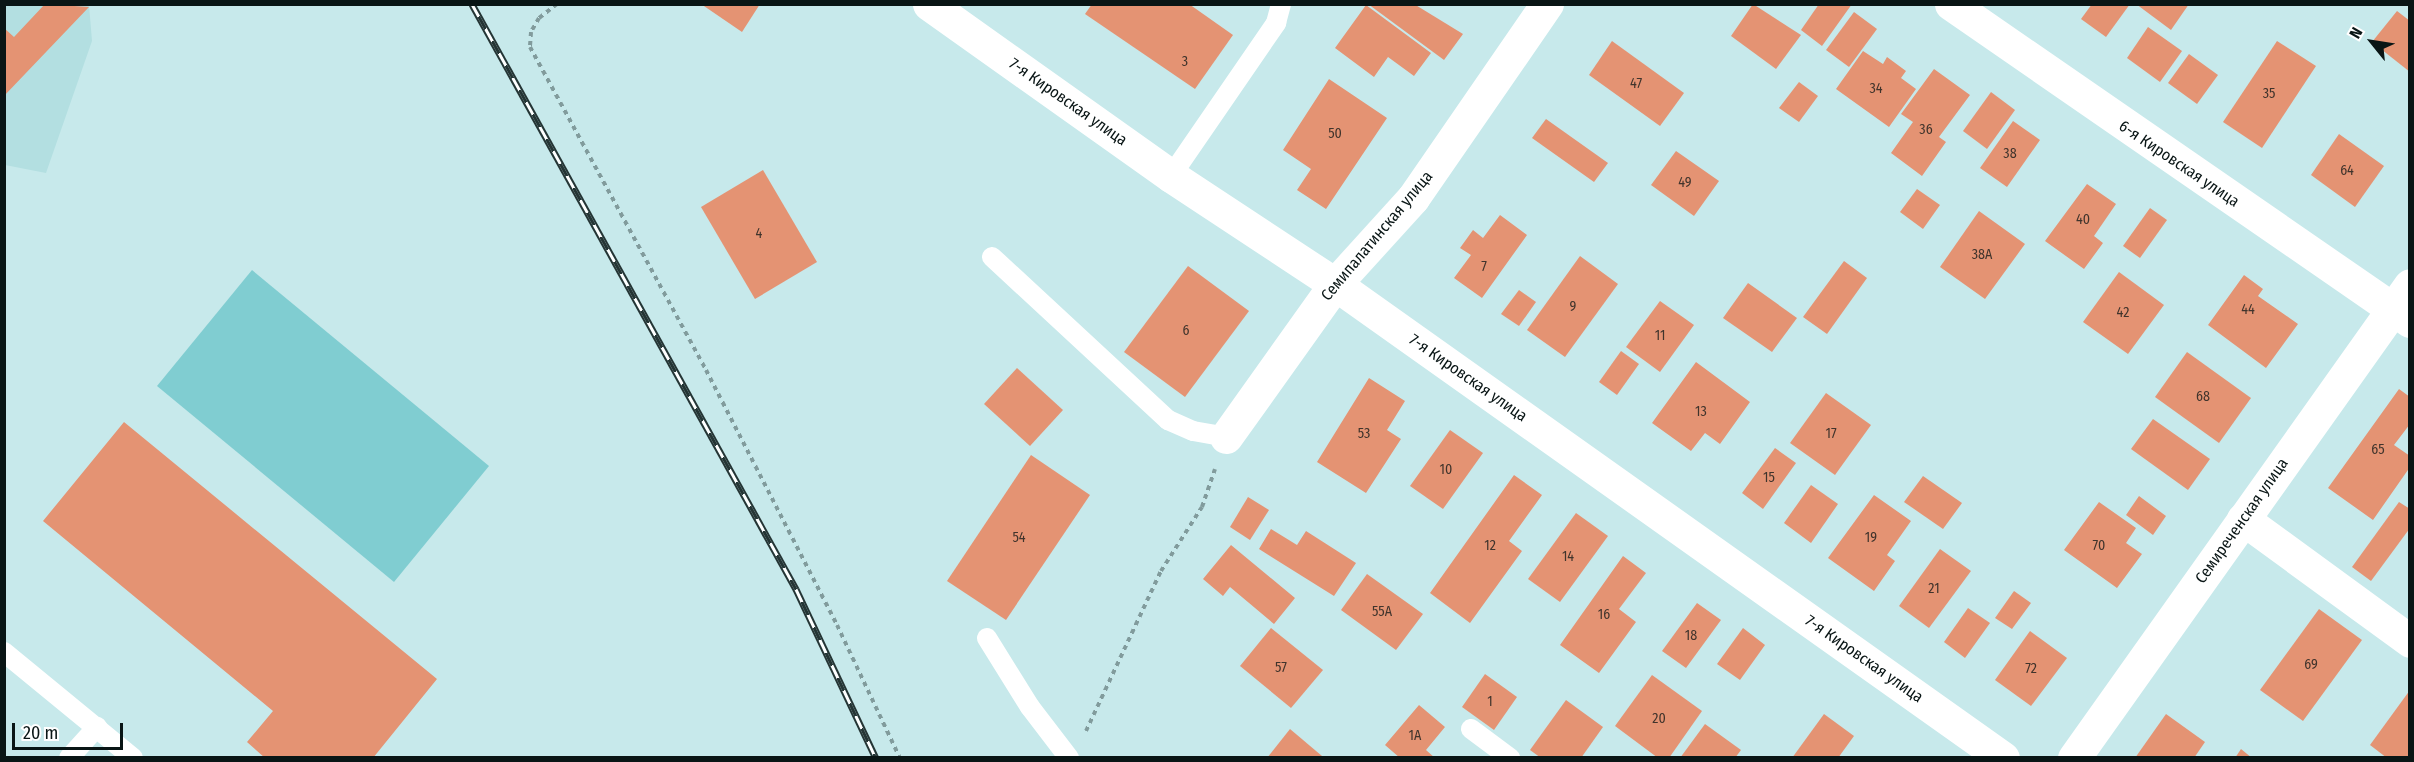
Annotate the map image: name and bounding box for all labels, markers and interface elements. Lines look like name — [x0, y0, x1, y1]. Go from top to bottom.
north arrow — [2342, 12, 2402, 72]
text: N — [2345, 24, 2367, 42]
street label: 7-я Кировская улица — [1005, 54, 1131, 150]
house number: 3 — [1182, 54, 1188, 70]
house number: 47 — [1630, 76, 1642, 92]
house number: 34 — [1869, 81, 1883, 97]
house number: 35 — [2263, 86, 2275, 102]
street label: 6-я Кировская улица — [2115, 117, 2243, 211]
house number: 36 — [1919, 122, 1933, 138]
house number: 50 — [1328, 126, 1342, 142]
house number: 38 — [2003, 146, 2017, 162]
house number: 64 — [2340, 163, 2354, 179]
street label: Семипалатинская улица — [1317, 167, 1437, 305]
house number: 49 — [1678, 175, 1692, 191]
house number: 40 — [2076, 212, 2090, 228]
house number: 4 — [756, 226, 762, 242]
house number: 38А — [1972, 247, 1992, 263]
house number: 7 — [1481, 259, 1487, 275]
house number: 9 — [1570, 299, 1576, 315]
house number: 44 — [2241, 302, 2255, 318]
house number: 42 — [2117, 305, 2129, 321]
house number: 6 — [1183, 323, 1189, 339]
house number: 11 — [1655, 328, 1665, 344]
street label: 7-я Кировская улица — [1405, 330, 1531, 426]
house number: 68 — [2196, 389, 2210, 405]
house number: 13 — [1695, 404, 1707, 420]
house number: 53 — [1358, 426, 1370, 442]
house number: 17 — [1825, 426, 1837, 442]
house number: 65 — [2371, 442, 2385, 458]
street label: Семиреченская улица — [2192, 455, 2292, 587]
house number: 10 — [1440, 462, 1452, 478]
house number: 15 — [1763, 470, 1775, 486]
house number: 54 — [1012, 530, 1026, 546]
house number: 19 — [1865, 530, 1877, 546]
house number: 12 — [1484, 538, 1496, 554]
house number: 70 — [2093, 538, 2105, 554]
house number: 14 — [1562, 549, 1574, 565]
house number: 21 — [1928, 581, 1940, 597]
house number: 55А — [1372, 604, 1392, 620]
house number: 16 — [1598, 607, 1610, 623]
street label: 7-я Кировская улица — [1801, 611, 1927, 707]
house number: 18 — [1685, 628, 1697, 644]
house number: 69 — [2304, 657, 2318, 673]
house number: 57 — [1275, 660, 1287, 676]
house number: 72 — [2025, 661, 2037, 677]
house number: 1 — [1487, 694, 1493, 710]
scale bar — [15, 711, 126, 749]
house number: 20 — [1652, 711, 1666, 727]
text: 20 m — [23, 722, 58, 744]
house number: 1А — [1409, 728, 1421, 744]

